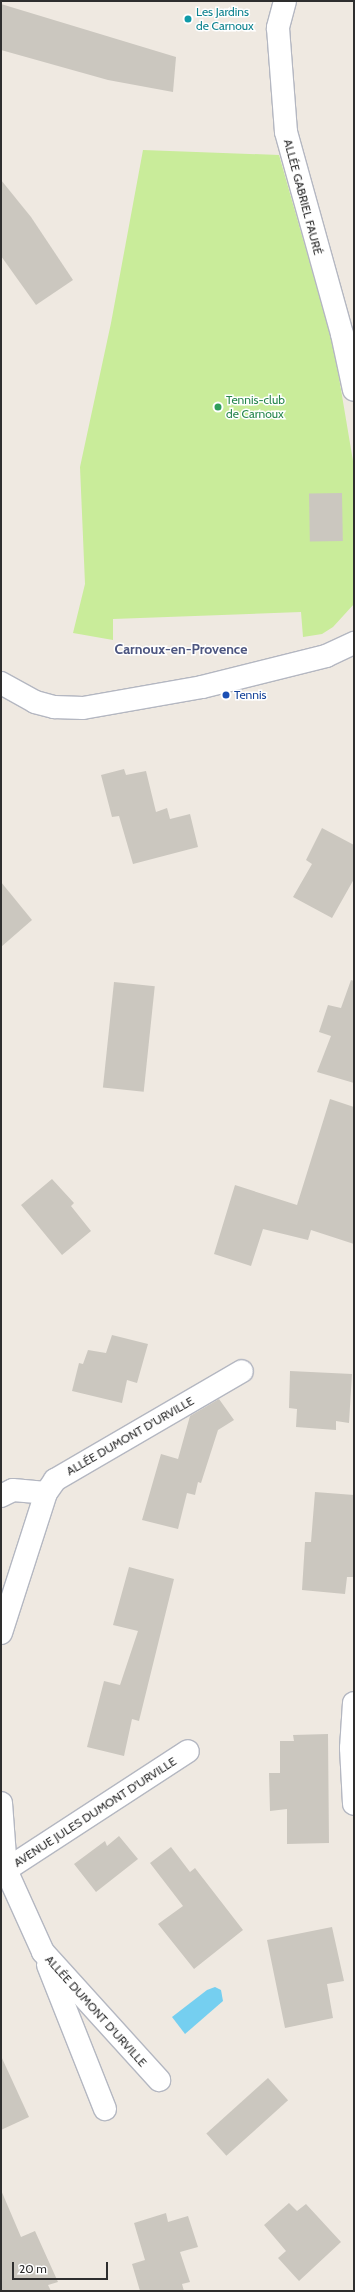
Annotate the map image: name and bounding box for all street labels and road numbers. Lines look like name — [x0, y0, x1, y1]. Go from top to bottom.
street label: ALLÉE GABRIEL FAURÉ — [281, 138, 325, 256]
street label: ALLÉE DUMONT D'URVILLE — [64, 1394, 196, 1478]
street label: AVENUE JULES DUMONT D'URVILLE — [11, 1754, 179, 1870]
street label: ALLÉE DUMONT D'URVILLE — [42, 1952, 150, 2070]

